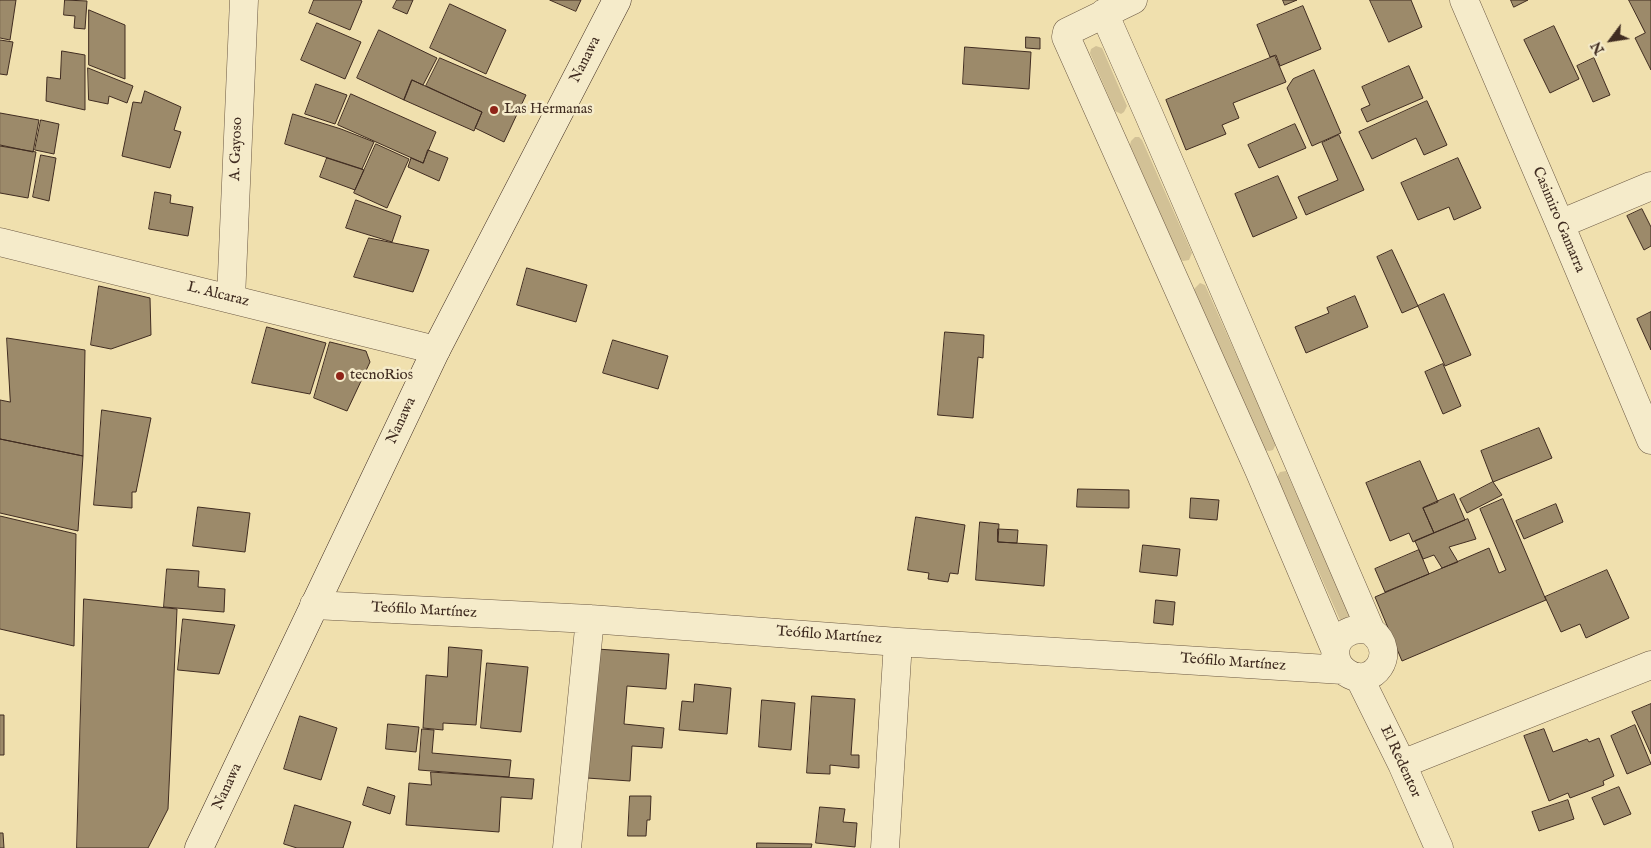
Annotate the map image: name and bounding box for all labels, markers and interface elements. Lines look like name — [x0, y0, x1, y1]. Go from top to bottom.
north arrow — [1586, 15, 1636, 65]
street label: Nanawa — [567, 34, 605, 86]
text: N — [1587, 38, 1609, 58]
place label: Las Hermanas — [504, 101, 593, 119]
marker: Las Hermanas — [488, 104, 500, 116]
street label: A. Gayoso — [227, 117, 247, 181]
street label: Casimiro Gamarra — [1528, 165, 1588, 275]
street label: L. Alcaraz — [185, 279, 251, 311]
place label: tecnoRios — [350, 367, 413, 385]
marker: tecnoRios — [334, 370, 346, 382]
street label: Nanawa — [383, 395, 421, 447]
street label: Teófilo Martínez — [371, 599, 477, 623]
street label: Teófilo Martínez — [776, 623, 882, 649]
street label: Teófilo Martínez — [1180, 650, 1286, 676]
street label: El Redentor — [1375, 723, 1425, 801]
street label: Nanawa — [209, 761, 247, 813]

